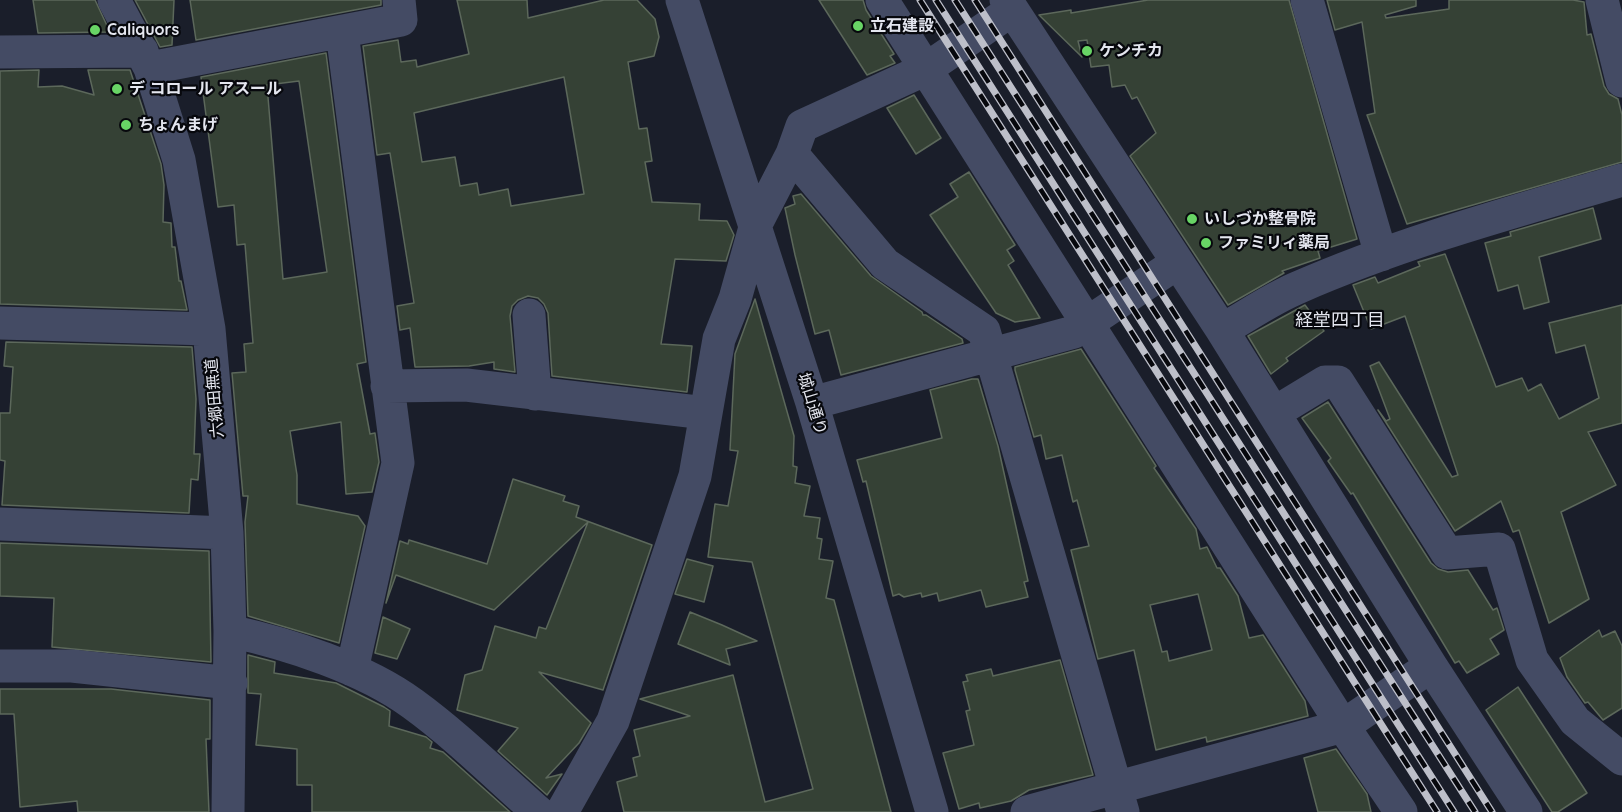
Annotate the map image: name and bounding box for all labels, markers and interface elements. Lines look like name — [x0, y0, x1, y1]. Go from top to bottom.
place label: 立石建設 — [870, 16, 934, 36]
marker: 立石建設 — [851, 19, 865, 33]
place label: Caliquors — [107, 20, 179, 40]
marker: Caliquors — [88, 23, 102, 37]
place label: ケンチカ — [1099, 41, 1163, 61]
marker: ケンチカ — [1080, 44, 1094, 58]
place label: デ コロール アスール — [129, 79, 282, 99]
marker: デ コロール アスール — [110, 82, 124, 96]
place label: ちょんまげ — [138, 115, 218, 135]
marker: ちょんまげ — [119, 118, 133, 132]
place label: いしづか整骨院 — [1204, 209, 1316, 229]
marker: いしづか整骨院 — [1185, 212, 1199, 226]
place label: ファミリィ薬局 — [1218, 233, 1330, 253]
marker: ファミリィ薬局 — [1199, 236, 1213, 250]
district label: 経堂四丁目 — [1295, 310, 1385, 332]
street label: 六郷田無道 — [202, 357, 228, 439]
street label: 城山通り — [793, 371, 831, 437]

